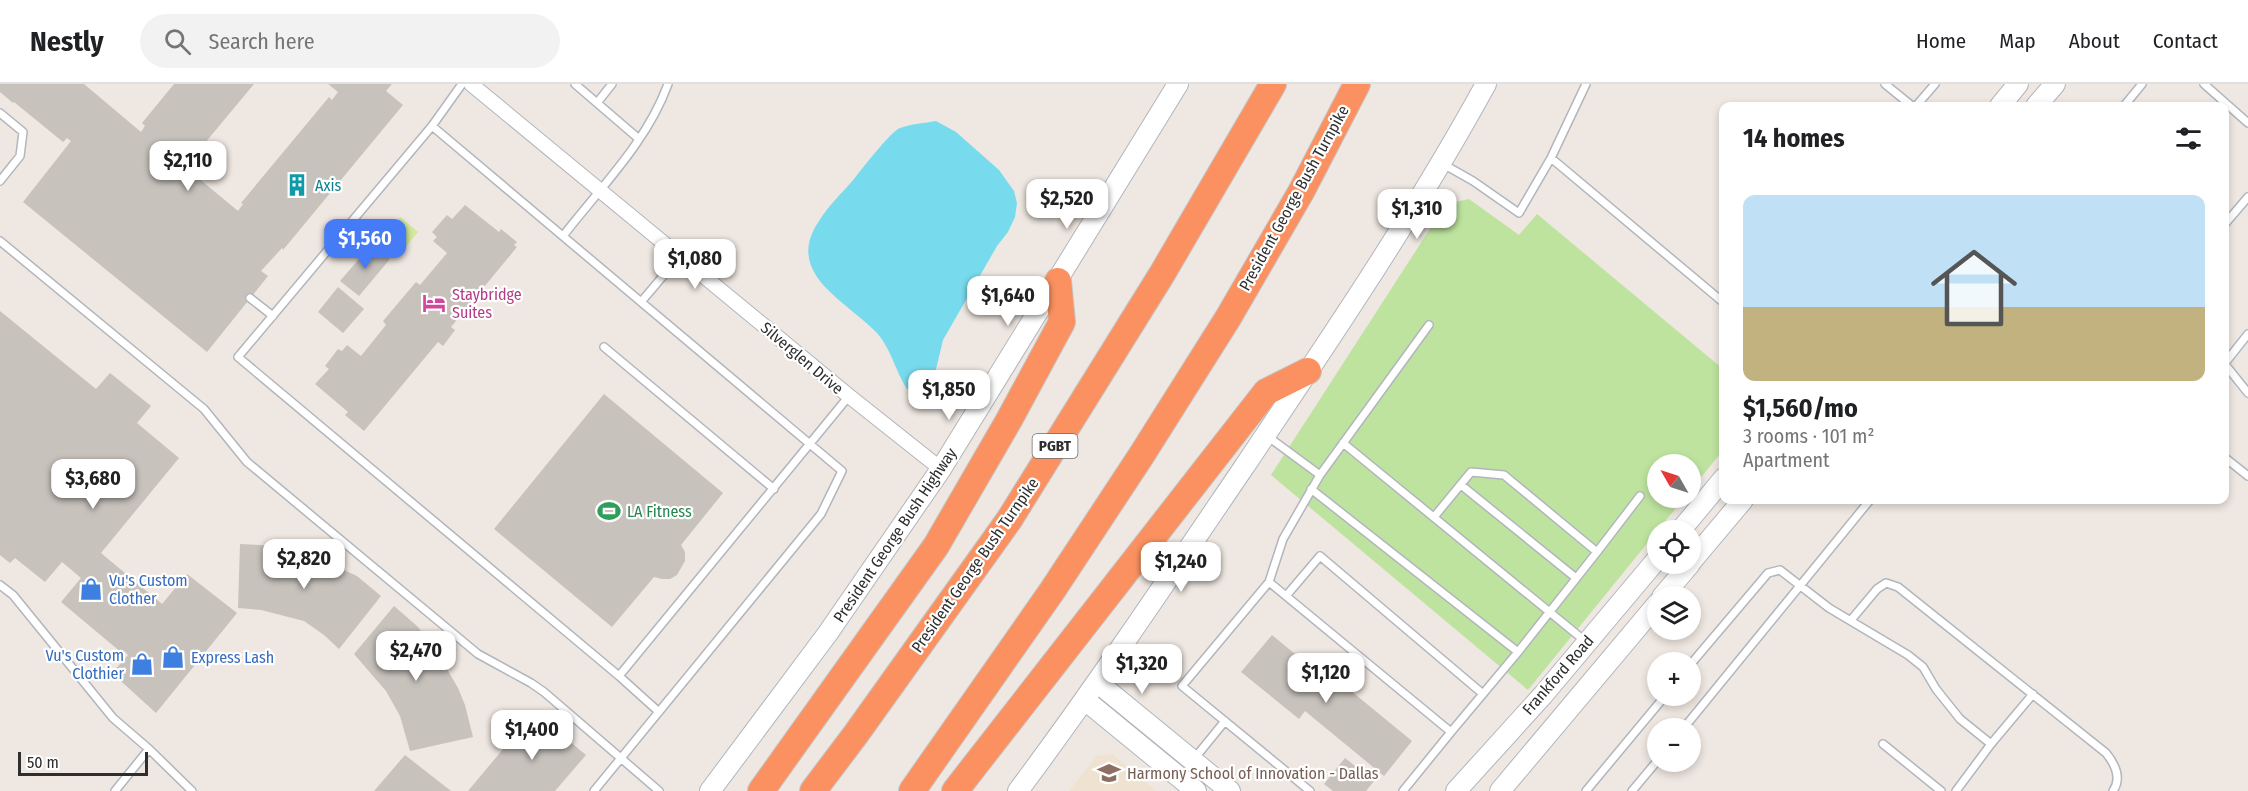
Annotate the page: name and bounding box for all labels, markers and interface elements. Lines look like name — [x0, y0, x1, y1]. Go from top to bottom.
search box — [140, 14, 560, 68]
text: Nestly — [30, 25, 104, 58]
icon: search — [161, 25, 194, 58]
text: Search here — [209, 28, 315, 55]
text: Home — [1916, 28, 1966, 54]
text: Map — [1999, 28, 2036, 54]
text: About — [2069, 28, 2120, 54]
text: Contact — [2153, 28, 2218, 54]
street label: President George Bush Turnpike — [1235, 102, 1353, 294]
icon: filters — [2172, 122, 2205, 155]
text: 14 homes — [1743, 123, 1845, 154]
pin: $2,110 — [139, 141, 237, 192]
text: $2,110 — [163, 148, 213, 172]
building icon: Axis — [284, 172, 310, 198]
place label: Axis — [315, 176, 341, 195]
pin: $2,520 — [1018, 179, 1116, 230]
text: $2,520 — [1040, 186, 1094, 210]
pin: $1,310 — [1368, 189, 1466, 240]
text: $1,310 — [1392, 196, 1442, 220]
pin: $1,560 — [316, 219, 414, 270]
text: $1,560 — [338, 226, 392, 250]
icon: home — [1920, 234, 2028, 342]
pin: $1,080 — [646, 239, 744, 290]
text: $1,080 — [668, 246, 722, 270]
pin: $1,640 — [959, 276, 1057, 327]
text: $1,640 — [981, 283, 1035, 307]
place label: Staybridge Suites — [452, 285, 522, 322]
hotel icon: Staybridge Suites — [421, 290, 447, 316]
street label: Silverglen Drive — [757, 318, 847, 398]
pin: $1,850 — [900, 370, 998, 421]
text: $1,850 — [922, 377, 976, 401]
text: $1,560/mo — [1743, 393, 1858, 424]
text: 3 rooms · 101 m² — [1743, 424, 1874, 448]
road number: PGBT — [1032, 434, 1078, 458]
street label: President George Bush Highway — [829, 443, 961, 626]
text: Apartment — [1743, 448, 1830, 472]
north arrow — [1647, 454, 1701, 508]
map controls — [1647, 454, 1701, 772]
pin: $3,680 — [44, 459, 142, 510]
text: $3,680 — [65, 466, 121, 490]
street label: President George Bush Turnpike — [907, 474, 1043, 656]
sports icon: LA Fitness — [596, 498, 622, 524]
place label: LA Fitness — [627, 502, 692, 521]
button: locate — [1647, 520, 1701, 574]
pin: $2,820 — [255, 539, 353, 590]
pin: $1,240 — [1132, 542, 1230, 593]
text: $2,820 — [277, 546, 331, 570]
text: $1,240 — [1155, 549, 1207, 573]
place label: Vu's Custom Clother — [109, 571, 188, 608]
shop icon: Vu's Custom Clother — [78, 576, 104, 602]
button: layers — [1647, 586, 1701, 640]
pin: $2,470 — [367, 631, 465, 682]
street label: Frankford Road — [1518, 631, 1598, 719]
text: $2,470 — [390, 638, 442, 662]
shop icon: Express Lash — [160, 644, 186, 670]
pin: $1,320 — [1093, 644, 1191, 695]
place label: Vu's Custom Clothier — [45, 646, 124, 683]
place label: Express Lash — [191, 648, 274, 667]
shop icon: Vu's Custom Clothier — [129, 651, 155, 677]
text: $1,320 — [1116, 651, 1168, 675]
button: + — [1647, 652, 1701, 706]
pin: $1,120 — [1277, 653, 1375, 704]
text: $1,120 — [1302, 660, 1350, 684]
pin: $1,400 — [483, 710, 581, 761]
text: $1,400 — [505, 717, 559, 741]
button: − — [1647, 718, 1701, 772]
scale bar — [18, 749, 148, 776]
text: 50 m — [27, 753, 59, 772]
school or university icon: Harmony School of Innovation - Dallas — [1096, 760, 1122, 786]
place label: Harmony School of Innovation - Dallas — [1127, 764, 1379, 783]

